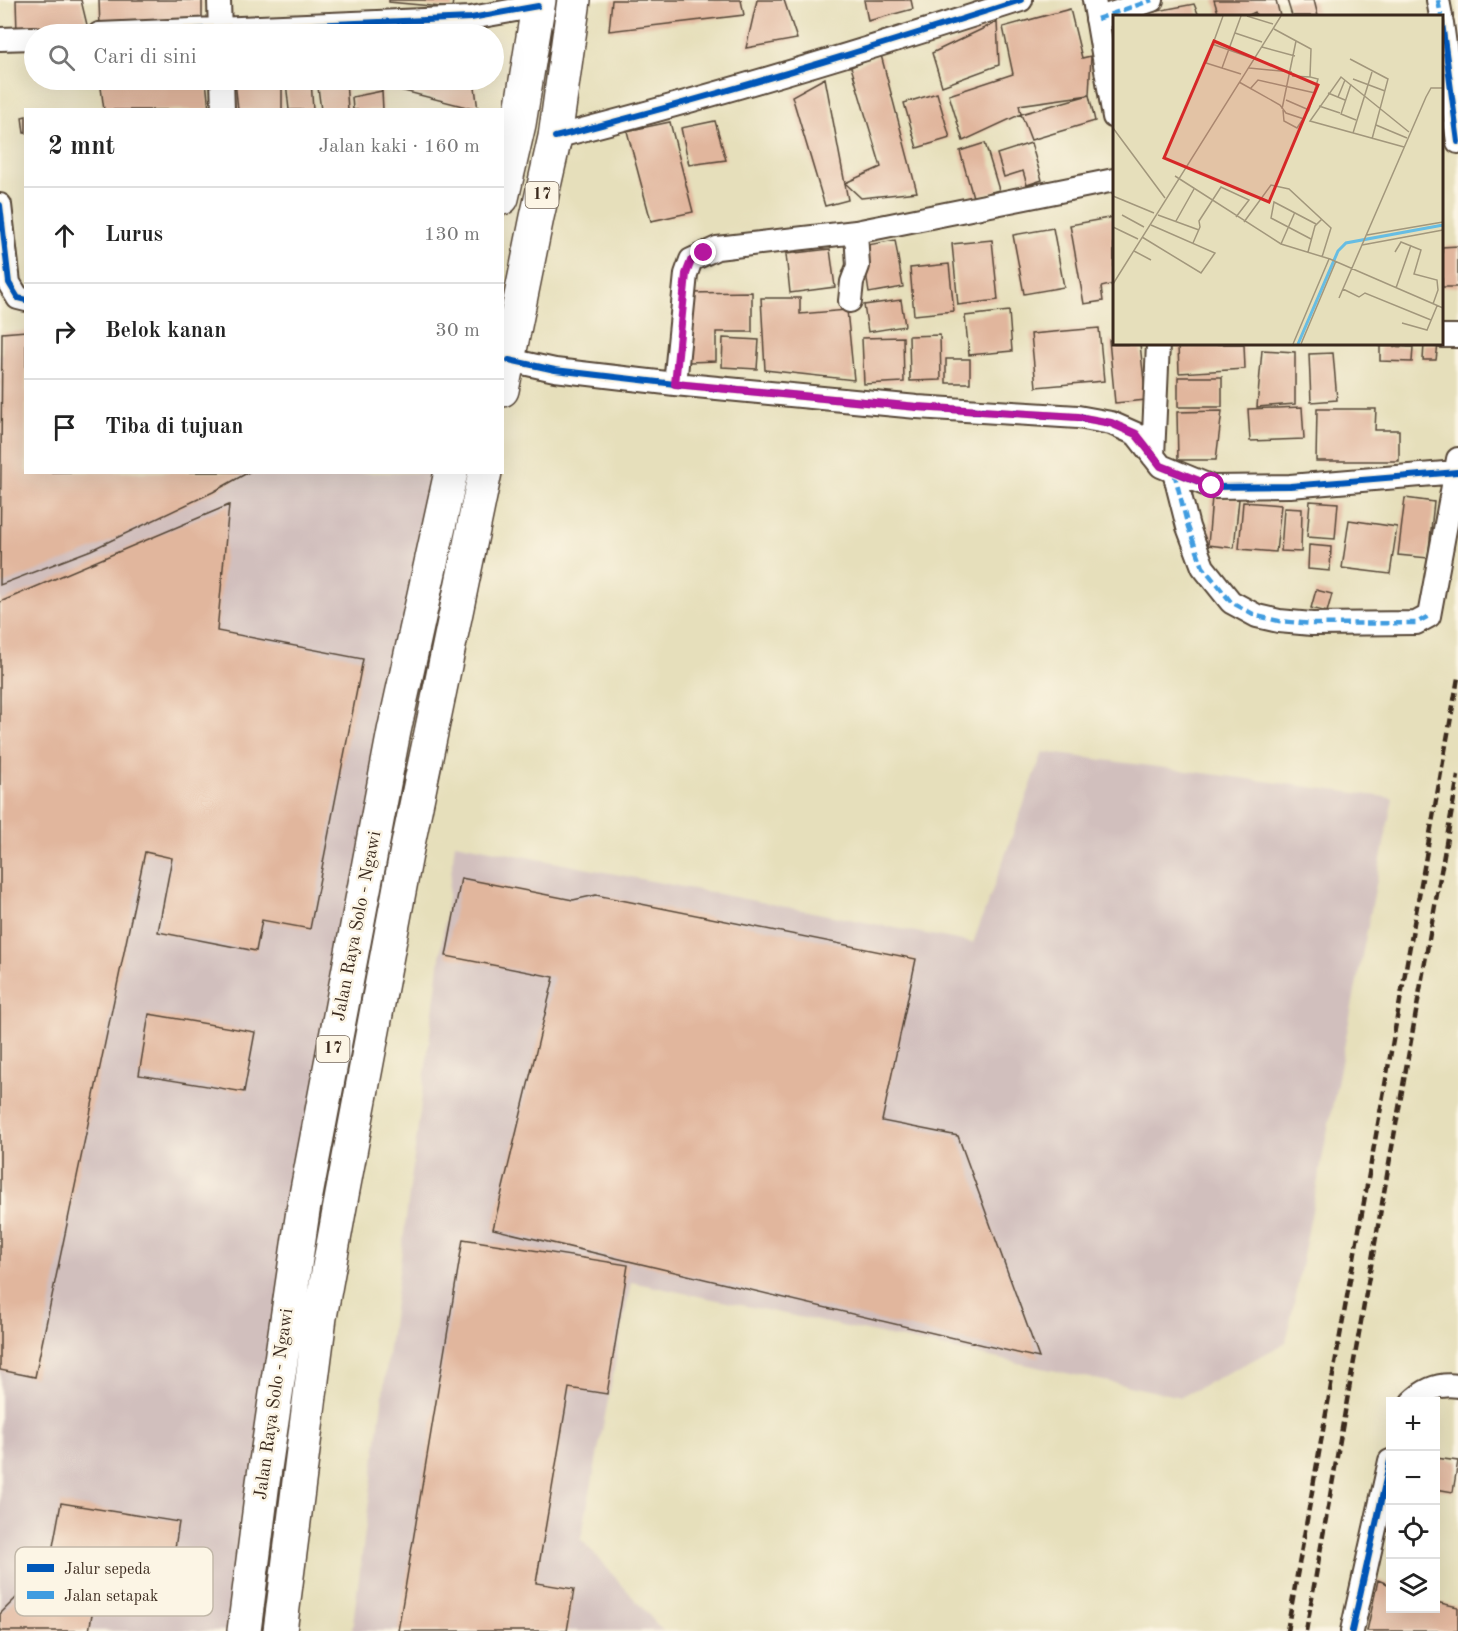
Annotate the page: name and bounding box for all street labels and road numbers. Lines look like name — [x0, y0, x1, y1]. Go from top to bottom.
road number: 17 — [526, 182, 558, 208]
street label: Jalan Raya Solo - Ngawi — [330, 829, 384, 1022]
road number: 17 — [316, 1036, 350, 1062]
street label: Jalan Raya Solo - Ngawi — [252, 1307, 296, 1501]

